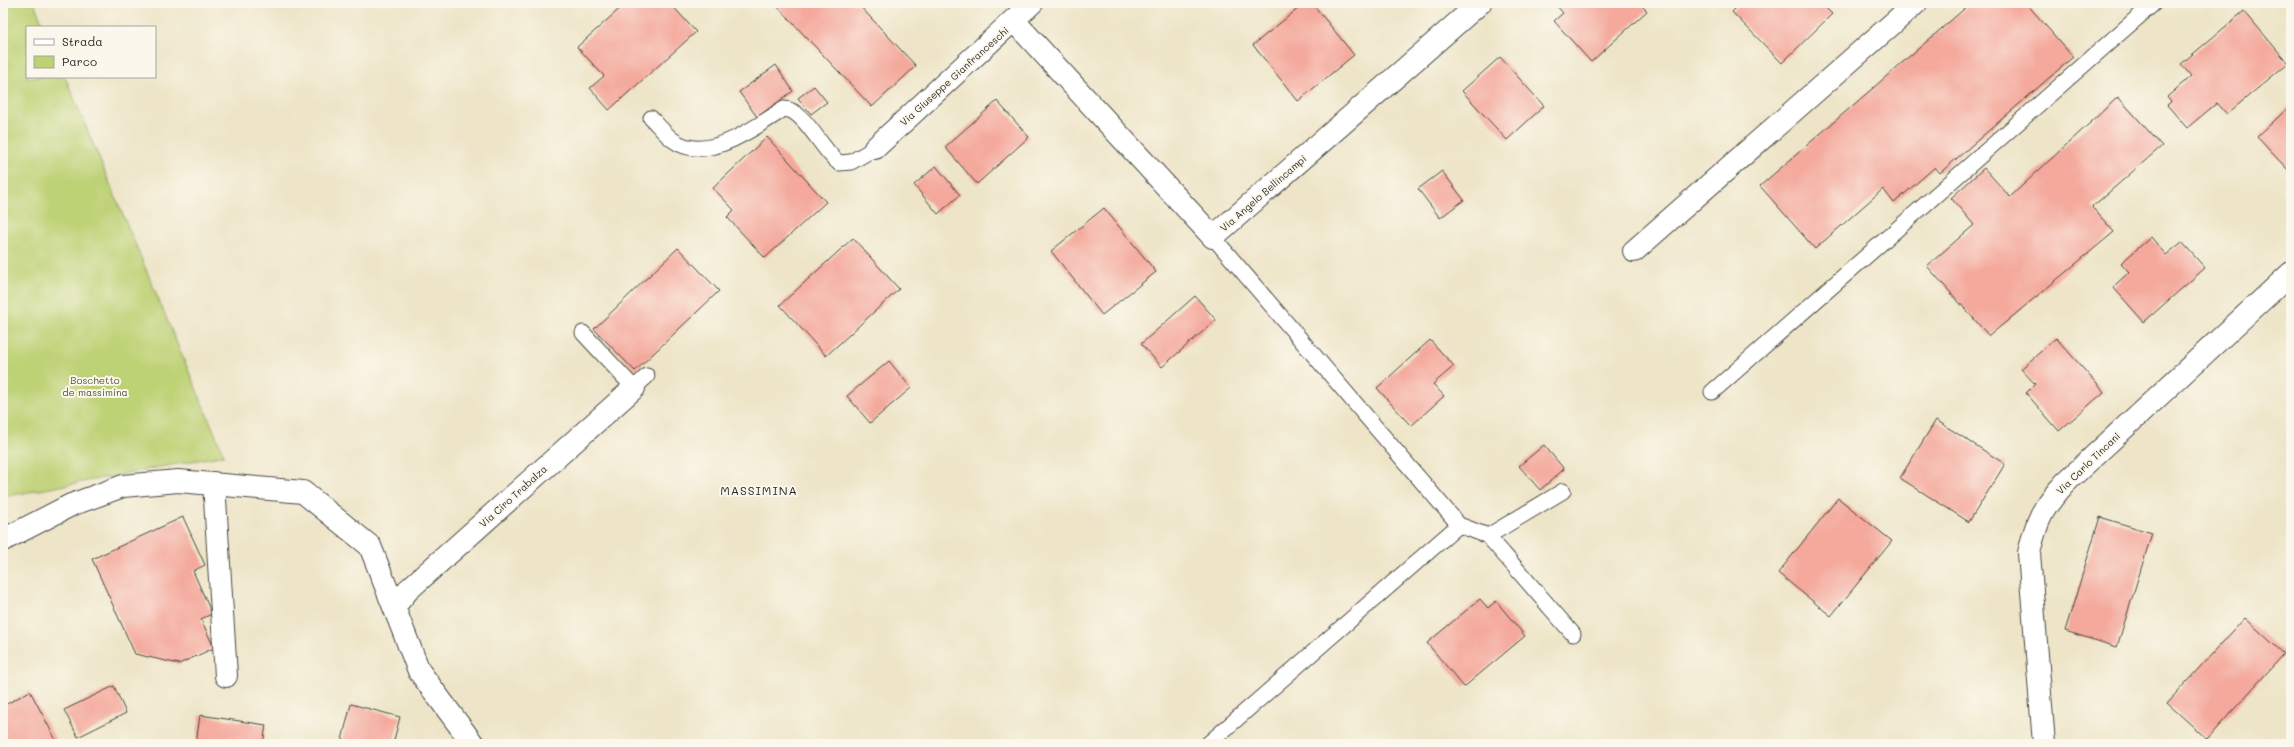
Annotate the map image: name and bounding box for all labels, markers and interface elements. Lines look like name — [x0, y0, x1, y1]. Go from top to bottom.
street label: Via Giuseppe Gianfranceschi — [897, 23, 1011, 129]
legend — [26, 26, 156, 78]
text: Strada — [62, 33, 103, 49]
text: Parco — [62, 53, 97, 69]
street label: Via Angelo Bellincampi — [1217, 152, 1309, 234]
park label: Boschetto de massimina — [62, 373, 128, 399]
street label: Via Carlo Tincani — [2053, 429, 2123, 497]
street label: Via Ciro Trabalza — [476, 462, 550, 530]
district label: MASSIMINA — [720, 482, 798, 498]

